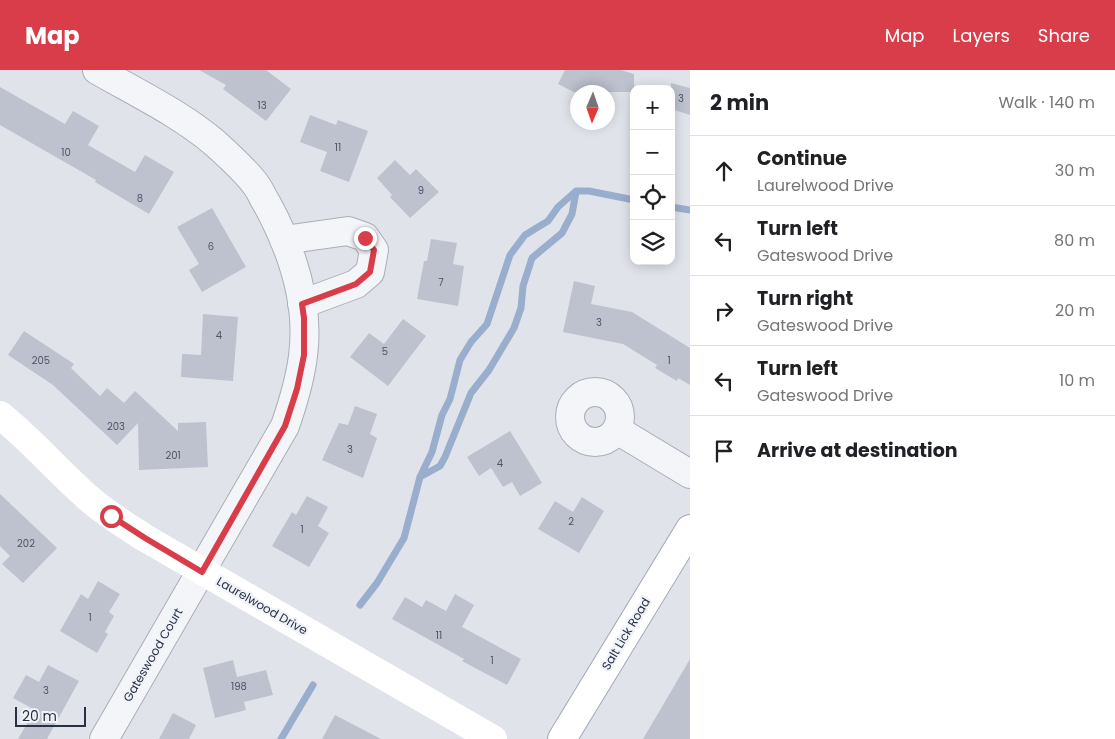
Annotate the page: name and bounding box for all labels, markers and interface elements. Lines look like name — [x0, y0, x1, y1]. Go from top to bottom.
text: Map — [25, 19, 80, 52]
text: Map — [885, 23, 925, 48]
text: Layers — [953, 23, 1010, 48]
text: Share — [1038, 23, 1090, 48]
north arrow — [570, 85, 615, 130]
map controls — [630, 85, 675, 265]
button: + — [630, 85, 675, 130]
text: 2 min — [710, 88, 769, 117]
house number: 3 — [678, 91, 684, 106]
text: Walk · 140 m — [998, 91, 1095, 114]
house number: 13 — [257, 98, 267, 113]
button: − — [630, 130, 675, 175]
house number: 11 — [335, 140, 341, 155]
house number: 10 — [61, 145, 71, 160]
text: Continue — [757, 145, 847, 172]
icon: ahead — [710, 157, 738, 185]
text: 30 m — [1055, 159, 1095, 182]
text: Laurelwood Drive — [757, 174, 894, 197]
button: locate — [630, 175, 675, 220]
house number: 9 — [418, 183, 424, 198]
house number: 8 — [137, 191, 143, 206]
text: Turn left — [757, 215, 838, 242]
button: layers — [630, 220, 675, 265]
route end — [354, 227, 377, 250]
icon: left — [710, 227, 738, 255]
text: 80 m — [1054, 229, 1095, 252]
house number: 6 — [208, 239, 214, 254]
text: Gateswood Drive — [757, 244, 893, 267]
house number: 7 — [438, 275, 444, 290]
text: Turn right — [757, 285, 853, 312]
icon: right — [710, 297, 738, 325]
text: 20 m — [1055, 299, 1095, 322]
text: Gateswood Drive — [757, 314, 893, 337]
house number: 3 — [596, 315, 602, 330]
house number: 4 — [216, 328, 222, 343]
house number: 5 — [382, 344, 388, 359]
house number: 205 — [32, 353, 50, 368]
house number: 1 — [667, 353, 671, 368]
text: Turn left — [757, 355, 838, 382]
icon: left — [710, 367, 738, 395]
text: 10 m — [1059, 369, 1095, 392]
text: Gateswood Drive — [757, 384, 893, 407]
house number: 203 — [107, 419, 125, 434]
icon: arrive — [710, 437, 738, 465]
text: Arrive at destination — [757, 437, 958, 464]
house number: 3 — [347, 442, 353, 457]
house number: 201 — [165, 448, 181, 463]
house number: 4 — [497, 456, 503, 471]
route start — [100, 505, 123, 528]
house number: 2 — [568, 514, 574, 529]
house number: 1 — [300, 522, 304, 537]
house number: 202 — [17, 536, 35, 551]
street label: Laurelwood Drive — [214, 573, 311, 639]
street label: Salt Lick Road — [597, 594, 654, 673]
street label: Gateswood Court — [119, 605, 186, 705]
house number: 1 — [88, 610, 92, 625]
house number: 11 — [436, 628, 442, 643]
house number: 1 — [490, 653, 494, 668]
house number: 198 — [231, 679, 247, 694]
house number: 3 — [43, 683, 49, 698]
scale bar — [15, 704, 86, 727]
text: 20 m — [22, 706, 57, 726]

